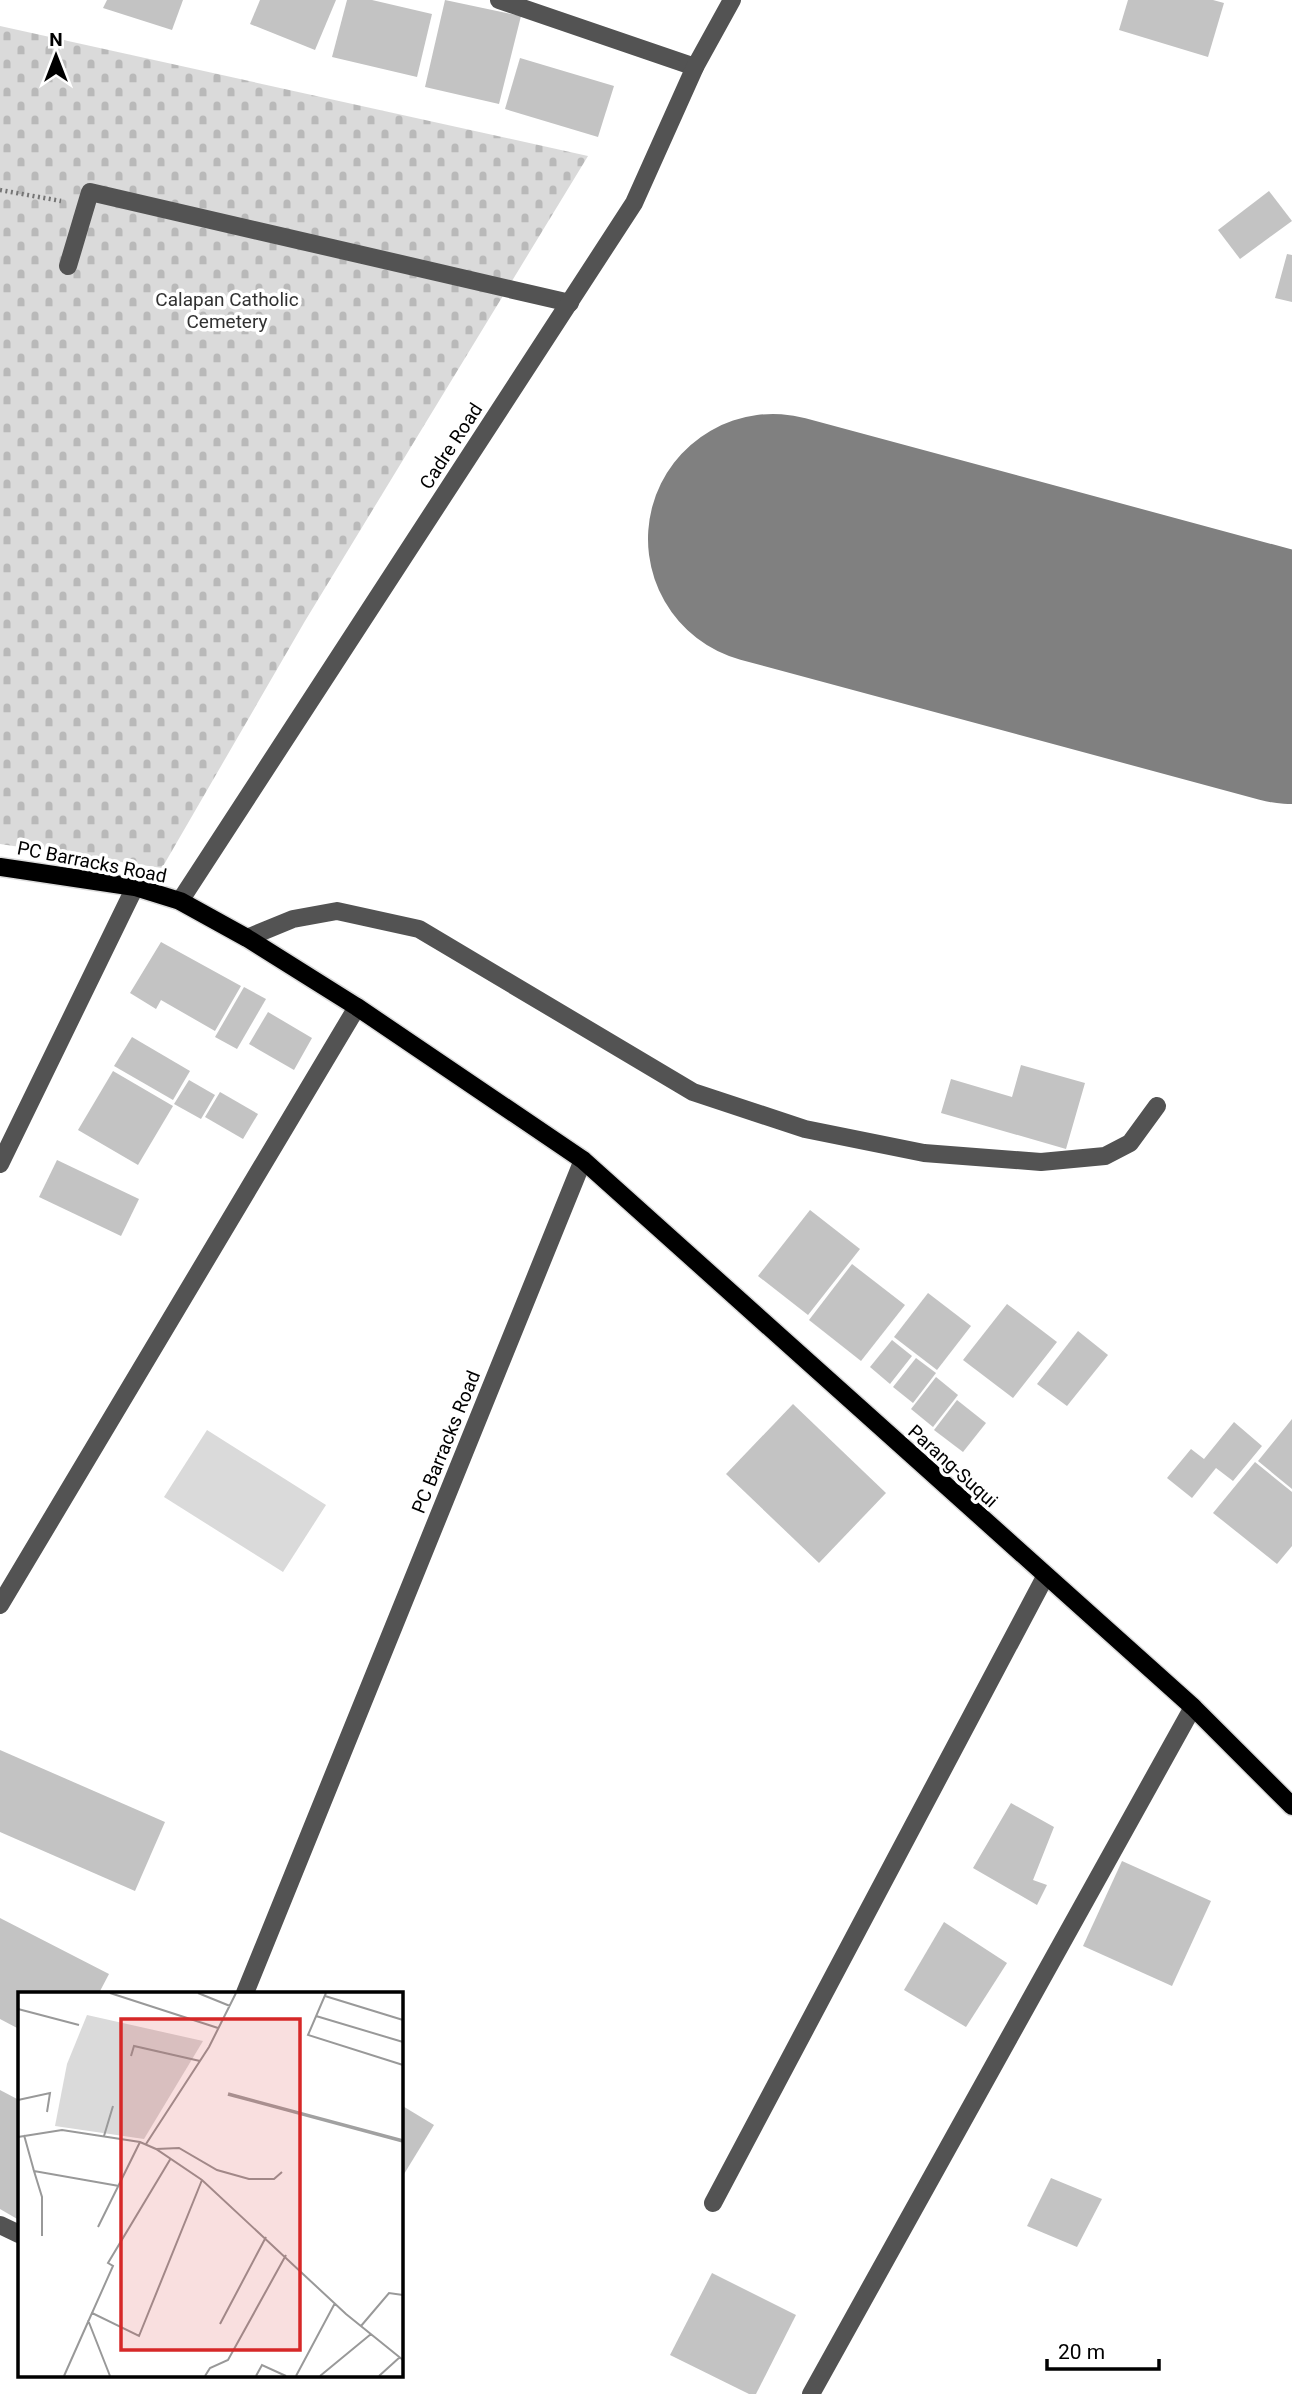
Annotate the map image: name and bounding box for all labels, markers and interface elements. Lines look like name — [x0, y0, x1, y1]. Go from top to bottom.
north arrow — [21, 21, 91, 91]
text: N — [49, 28, 63, 51]
park label: Calapan Catholic Cemetery — [155, 288, 299, 333]
street label: Cadre Road — [415, 399, 487, 493]
street label: PC Barracks Road — [15, 836, 169, 888]
street label: PC Barracks Road — [407, 1367, 485, 1517]
street label: Parang-Suqui — [903, 1420, 1003, 1512]
inset map — [18, 1992, 402, 2376]
scale bar — [1047, 2328, 1159, 2372]
text: 20 m — [1058, 2340, 1105, 2364]

